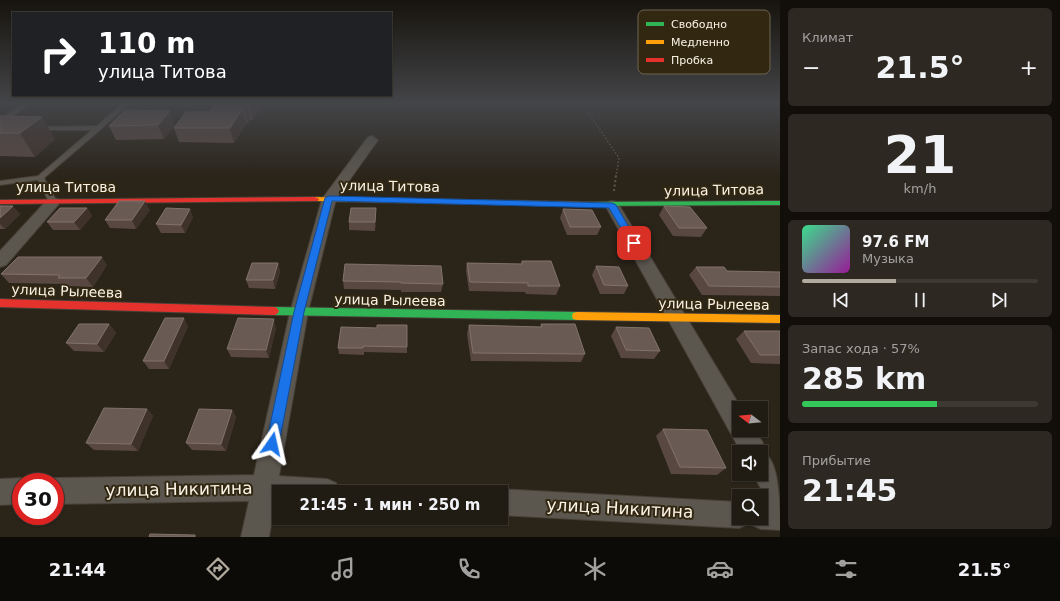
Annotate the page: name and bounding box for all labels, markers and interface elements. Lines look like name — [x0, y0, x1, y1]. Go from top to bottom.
legend — [638, 10, 770, 74]
text: Свободно — [671, 18, 727, 31]
text: 110 m — [98, 27, 195, 60]
icon: right — [32, 28, 84, 80]
text: Климат — [802, 30, 853, 45]
text: Медленно — [671, 36, 730, 49]
text: 21.5° — [875, 50, 965, 85]
text: Пробка — [671, 54, 713, 67]
text: − — [802, 55, 820, 80]
text: + — [1020, 55, 1038, 80]
text: улица Титова — [98, 61, 227, 82]
text: 21 — [884, 125, 956, 185]
street label: улица Титова — [340, 177, 440, 195]
street label: улица Титова — [16, 179, 116, 195]
street label: улица Титова — [664, 181, 764, 199]
text: km/h — [904, 181, 936, 196]
pin — [617, 226, 651, 260]
icon: arrive — [623, 232, 645, 254]
text: 97.6 FM — [862, 233, 929, 251]
text: Музыка — [862, 251, 914, 266]
street label: улица Рылеева — [11, 281, 123, 301]
icon: previous — [830, 289, 852, 311]
icon: pause — [909, 289, 931, 311]
icon: next — [988, 289, 1010, 311]
street label: улица Рылеева — [334, 291, 446, 309]
street label: улица Рылеева — [658, 295, 770, 313]
text: Запас хода · 57% — [802, 341, 920, 356]
text: 285 km — [802, 361, 926, 396]
north arrow — [732, 401, 768, 437]
map controls — [732, 401, 768, 525]
position arrow — [251, 423, 293, 465]
button: sound — [732, 445, 768, 481]
text: Прибытие — [802, 453, 871, 468]
speed limit sign: 30 — [12, 473, 64, 525]
text: 21:45 — [802, 473, 898, 508]
street label: улица Никитина — [105, 478, 253, 500]
button: search — [732, 489, 768, 525]
street label: улица Никитина — [546, 494, 694, 522]
text: 21:45 · 1 мин · 250 m — [300, 496, 481, 514]
icon: directions — [204, 555, 232, 583]
icon: music — [329, 555, 357, 583]
icon: phone — [455, 555, 483, 583]
icon: climate — [581, 555, 609, 583]
icon: car — [706, 555, 734, 583]
icon: filters — [832, 555, 860, 583]
text: 21:44 — [49, 559, 106, 580]
text: 21.5° — [958, 559, 1011, 580]

